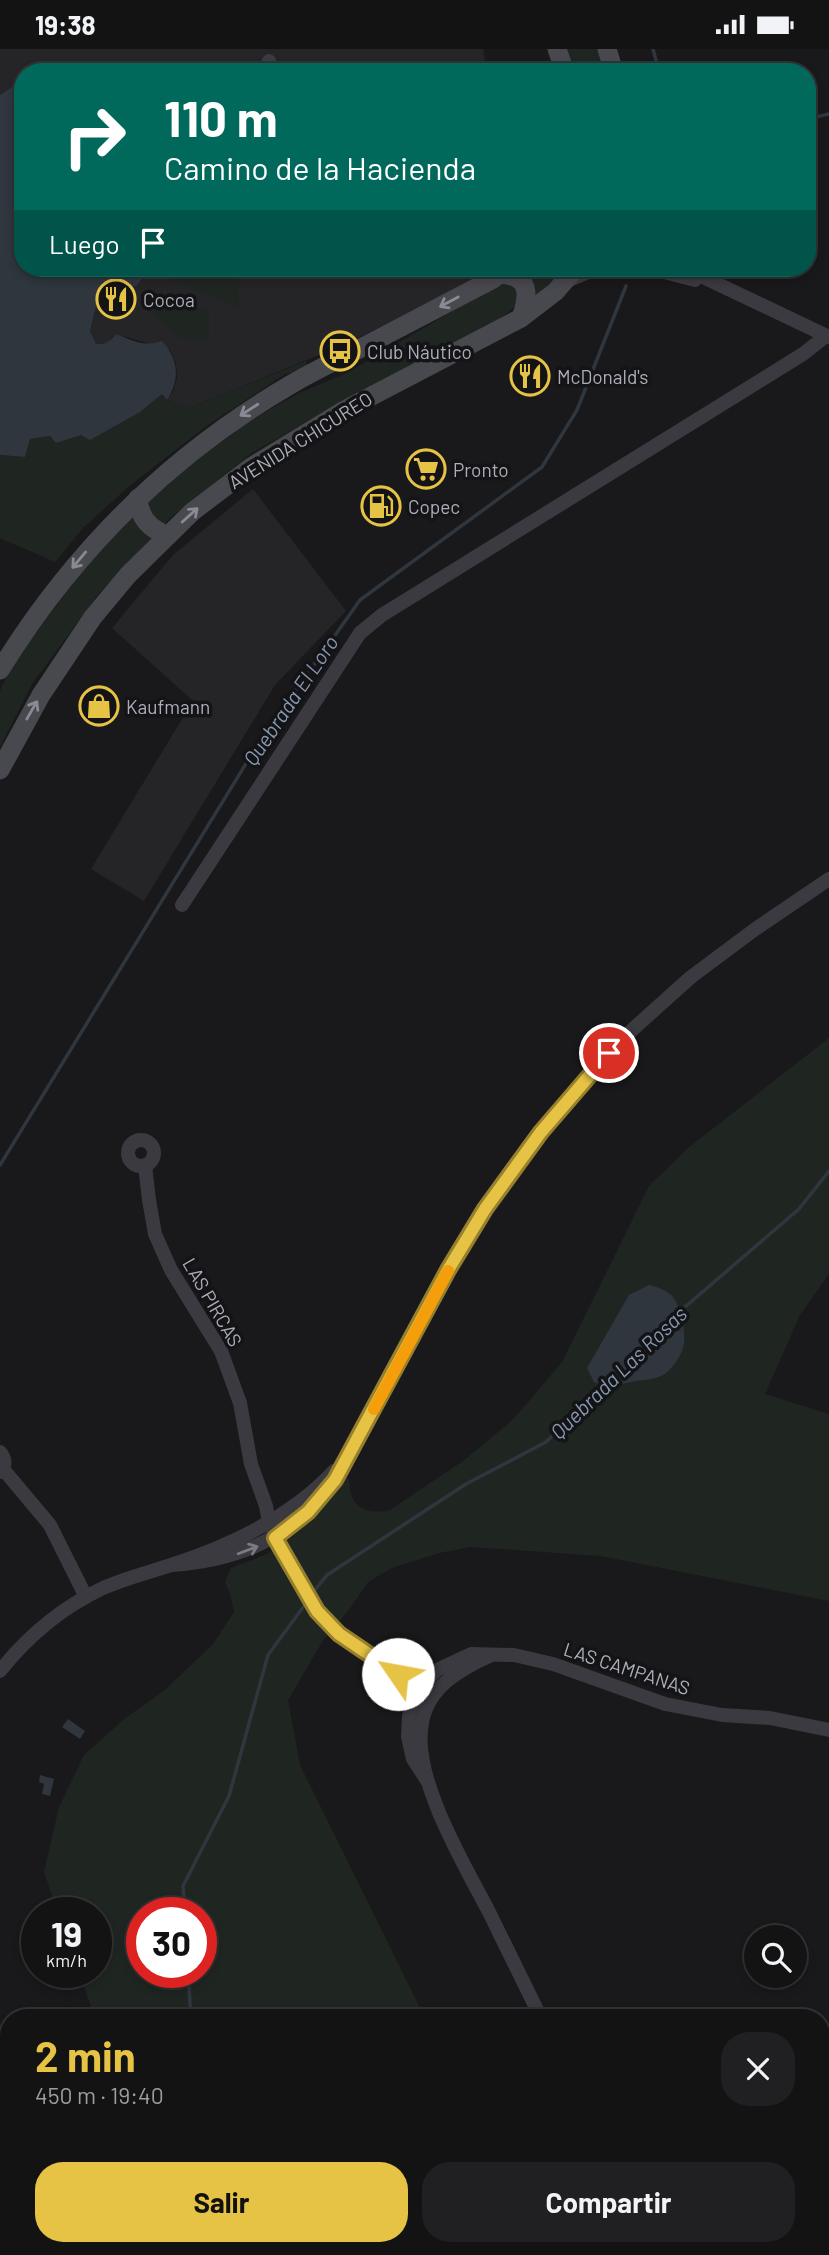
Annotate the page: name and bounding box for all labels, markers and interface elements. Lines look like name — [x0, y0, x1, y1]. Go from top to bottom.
text: 19:38 — [35, 9, 96, 40]
text: 110 m — [164, 88, 278, 147]
icon: right — [49, 91, 140, 182]
text: Camino de la Hacienda — [164, 148, 476, 186]
icon: arrive — [134, 224, 172, 262]
text: Luego — [49, 228, 120, 259]
restaurant icon: Cocoa — [95, 278, 137, 320]
place label: Cocoa — [143, 288, 195, 311]
one-way arrow — [439, 296, 460, 309]
bus stop icon: Club Náutico — [319, 330, 361, 372]
place label: Club Náutico — [367, 340, 472, 363]
restaurant icon: McDonald's — [509, 355, 551, 397]
place label: McDonald's — [557, 365, 648, 388]
street label: AVENIDA CHICUREO — [224, 386, 376, 494]
one-way arrow — [240, 403, 259, 418]
supermarket icon: Pronto — [405, 448, 447, 490]
place label: Pronto — [453, 458, 509, 481]
fuel station icon: Copec — [360, 485, 402, 527]
place label: Copec — [408, 495, 460, 518]
one-way arrow — [180, 507, 198, 523]
one-way arrow — [71, 551, 87, 569]
water label: Quebrada El Loro — [237, 630, 343, 770]
shop icon: Kaufmann — [78, 685, 120, 727]
place label: Kaufmann — [126, 695, 210, 718]
one-way arrow — [26, 700, 39, 721]
pin — [579, 1023, 639, 1083]
icon: arrive — [590, 1034, 628, 1072]
street label: LAS PIRCAS — [178, 1254, 248, 1350]
water label: Quebrada Las Rosas — [545, 1300, 692, 1444]
one-way arrow — [237, 1542, 259, 1555]
position arrow — [361, 1637, 435, 1711]
street label: LAS CAMPANAS — [561, 1637, 693, 1699]
speed limit sign: 30 — [126, 1897, 217, 1988]
text: 19 — [51, 1912, 82, 1954]
map controls — [744, 1925, 807, 1988]
button: search — [744, 1925, 807, 1988]
text: km/h — [46, 1949, 87, 1971]
text: 2 min — [35, 2030, 136, 2080]
button: close — [721, 2032, 795, 2106]
text: 450 m · 19:40 — [35, 2081, 164, 2109]
button: Salir — [35, 2162, 408, 2242]
button: Compartir — [422, 2162, 795, 2242]

